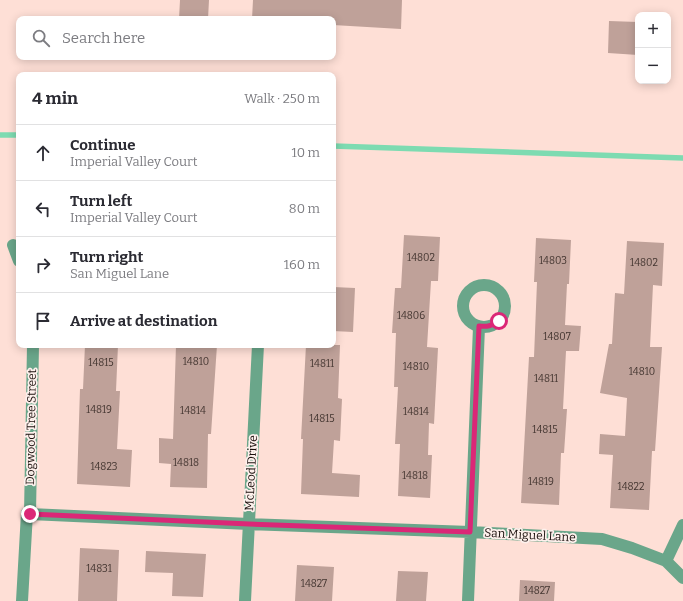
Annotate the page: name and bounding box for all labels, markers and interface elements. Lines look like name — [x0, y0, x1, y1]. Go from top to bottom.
map controls — [635, 12, 671, 84]
button: + — [635, 12, 671, 48]
search box — [16, 16, 336, 60]
icon: search — [30, 27, 52, 49]
text: Search here — [62, 29, 145, 47]
button: − — [635, 48, 671, 84]
text: 4 min — [32, 88, 78, 109]
text: Walk · 250 m — [244, 91, 320, 106]
text: Continue — [70, 136, 136, 154]
icon: ahead — [32, 142, 54, 164]
text: 10 m — [291, 145, 320, 160]
text: Imperial Valley Court — [70, 154, 197, 169]
text: Turn left — [70, 192, 132, 210]
icon: left — [32, 198, 54, 220]
text: 80 m — [289, 201, 320, 216]
text: Imperial Valley Court — [70, 210, 197, 225]
text: Turn right — [70, 248, 143, 266]
house number: 14802 — [407, 252, 435, 264]
icon: right — [32, 254, 54, 276]
house number: 14803 — [539, 255, 567, 267]
text: 160 m — [284, 257, 320, 272]
house number: 14802 — [630, 257, 658, 269]
text: San Miguel Lane — [70, 266, 169, 281]
icon: arrive — [32, 310, 54, 332]
house number: 14806 — [397, 310, 425, 322]
text: Arrive at destination — [70, 312, 217, 330]
route start — [490, 312, 508, 330]
house number: 14807 — [543, 331, 571, 343]
house number: 14810 — [183, 356, 209, 368]
house number: 14815 — [88, 357, 114, 369]
house number: 14811 — [310, 358, 334, 370]
house number: 14810 — [403, 361, 429, 373]
house number: 14810 — [629, 366, 655, 378]
street label: Dogwood Tree Street — [23, 368, 39, 485]
house number: 14811 — [534, 373, 558, 385]
house number: 14819 — [86, 404, 112, 416]
house number: 14814 — [180, 405, 206, 417]
house number: 14814 — [403, 406, 429, 418]
house number: 14815 — [309, 413, 335, 425]
house number: 14815 — [532, 424, 558, 436]
street label: McLeod Drive — [242, 435, 260, 511]
house number: 14818 — [173, 457, 199, 469]
house number: 14823 — [90, 461, 118, 473]
house number: 14818 — [402, 470, 428, 482]
house number: 14819 — [528, 476, 554, 488]
house number: 14822 — [618, 481, 644, 493]
route end — [21, 505, 39, 523]
street label: San Miguel Lane — [484, 526, 576, 544]
house number: 14831 — [86, 563, 112, 575]
house number: 14827 — [301, 578, 327, 590]
house number: 14827 — [524, 585, 550, 597]

